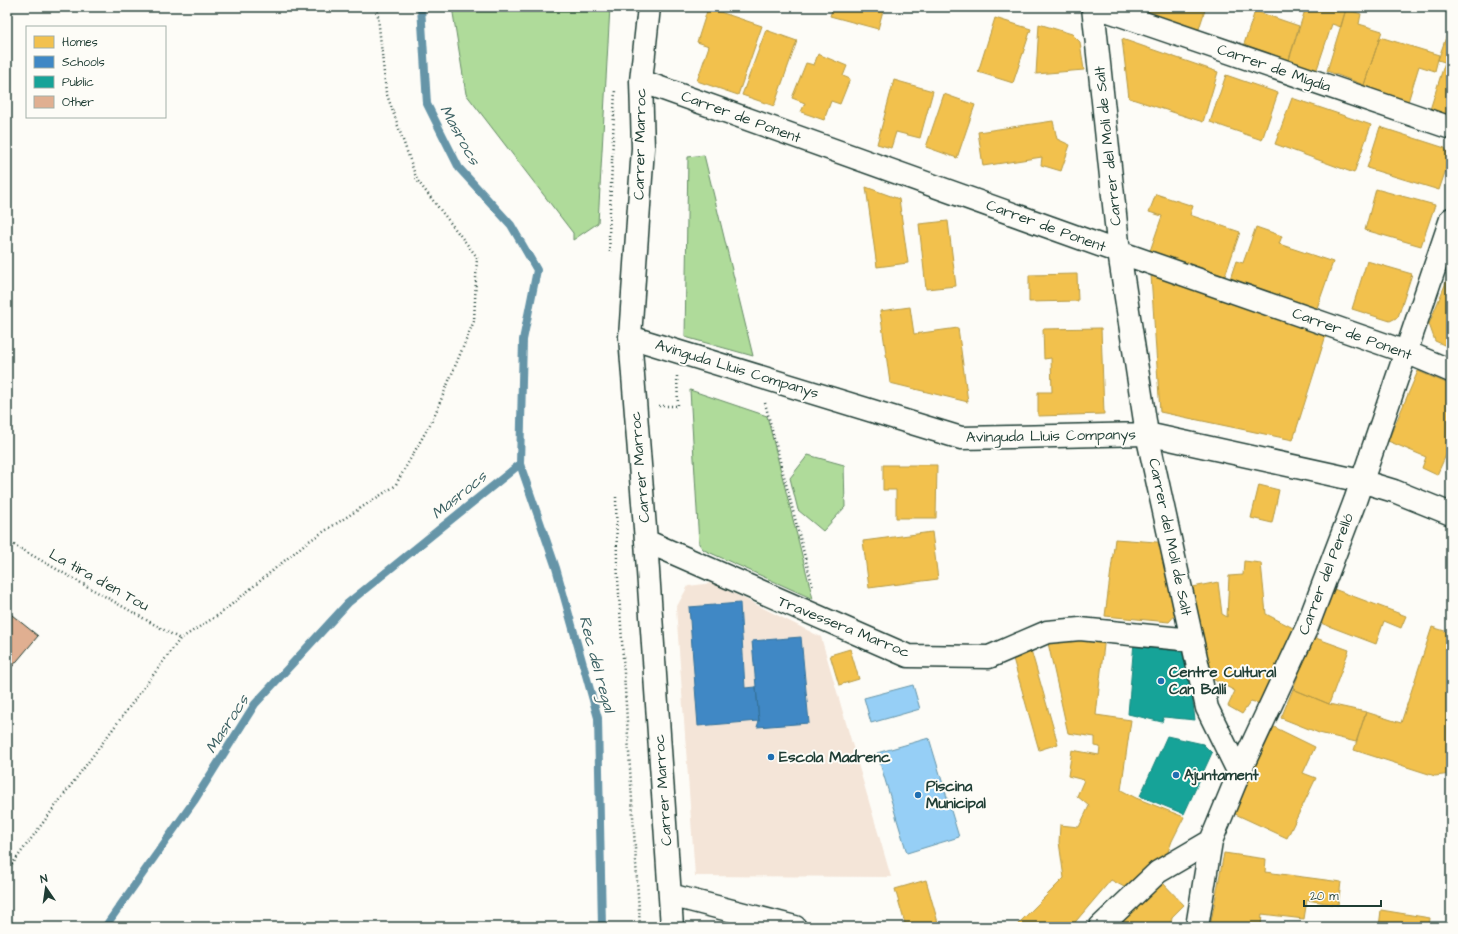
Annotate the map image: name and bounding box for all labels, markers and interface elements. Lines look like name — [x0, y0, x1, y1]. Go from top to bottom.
legend — [26, 26, 166, 118]
text: Homes — [62, 34, 98, 51]
street label: Carrer de Migdia — [1214, 39, 1334, 98]
text: Schools — [62, 54, 105, 71]
street label: Carrer del Molí de Salt — [1089, 65, 1127, 227]
text: Public — [62, 74, 94, 91]
street label: Carrer de Ponent — [678, 86, 804, 148]
street label: Carrer Marroc — [629, 87, 651, 200]
text: Other — [62, 94, 94, 111]
water label: Masrocs — [435, 101, 486, 170]
street label: Carrer de Ponent — [983, 195, 1109, 257]
street label: Carrer de Ponent — [1289, 303, 1415, 365]
street label: Avinguda Lluis Companys — [652, 334, 822, 405]
street label: Carrer Marroc — [625, 410, 655, 524]
street label: Avinguda Lluis Companys — [966, 424, 1137, 449]
street label: Carrer del Molí de Salt — [1143, 456, 1197, 618]
water label: Masrocs — [427, 465, 492, 524]
street label: Carrer del Perelló — [1293, 510, 1359, 638]
street label: La tira d'en Tou — [45, 544, 153, 616]
street label: Travessera Marroc — [775, 591, 914, 663]
water label: Rec del regal — [573, 613, 621, 717]
place label: Centre Cultural Can Ballí — [1169, 662, 1277, 700]
marker: Centre Cultural Can Ballí — [1156, 676, 1166, 686]
water label: Masrocs — [200, 690, 255, 757]
street label: Carrer Marroc — [649, 733, 677, 846]
place label: Escola Madrenc — [779, 747, 891, 768]
marker: Escola Madrenc — [766, 752, 776, 762]
place label: Ajuntament — [1184, 765, 1259, 786]
marker: Ajuntament — [1171, 770, 1181, 780]
place label: Piscina Municipal — [926, 776, 987, 814]
marker: Piscina Municipal — [913, 790, 923, 800]
north arrow — [26, 868, 66, 908]
text: N — [39, 871, 49, 887]
scale bar — [1304, 882, 1381, 908]
text: 20 m — [1310, 888, 1339, 905]

